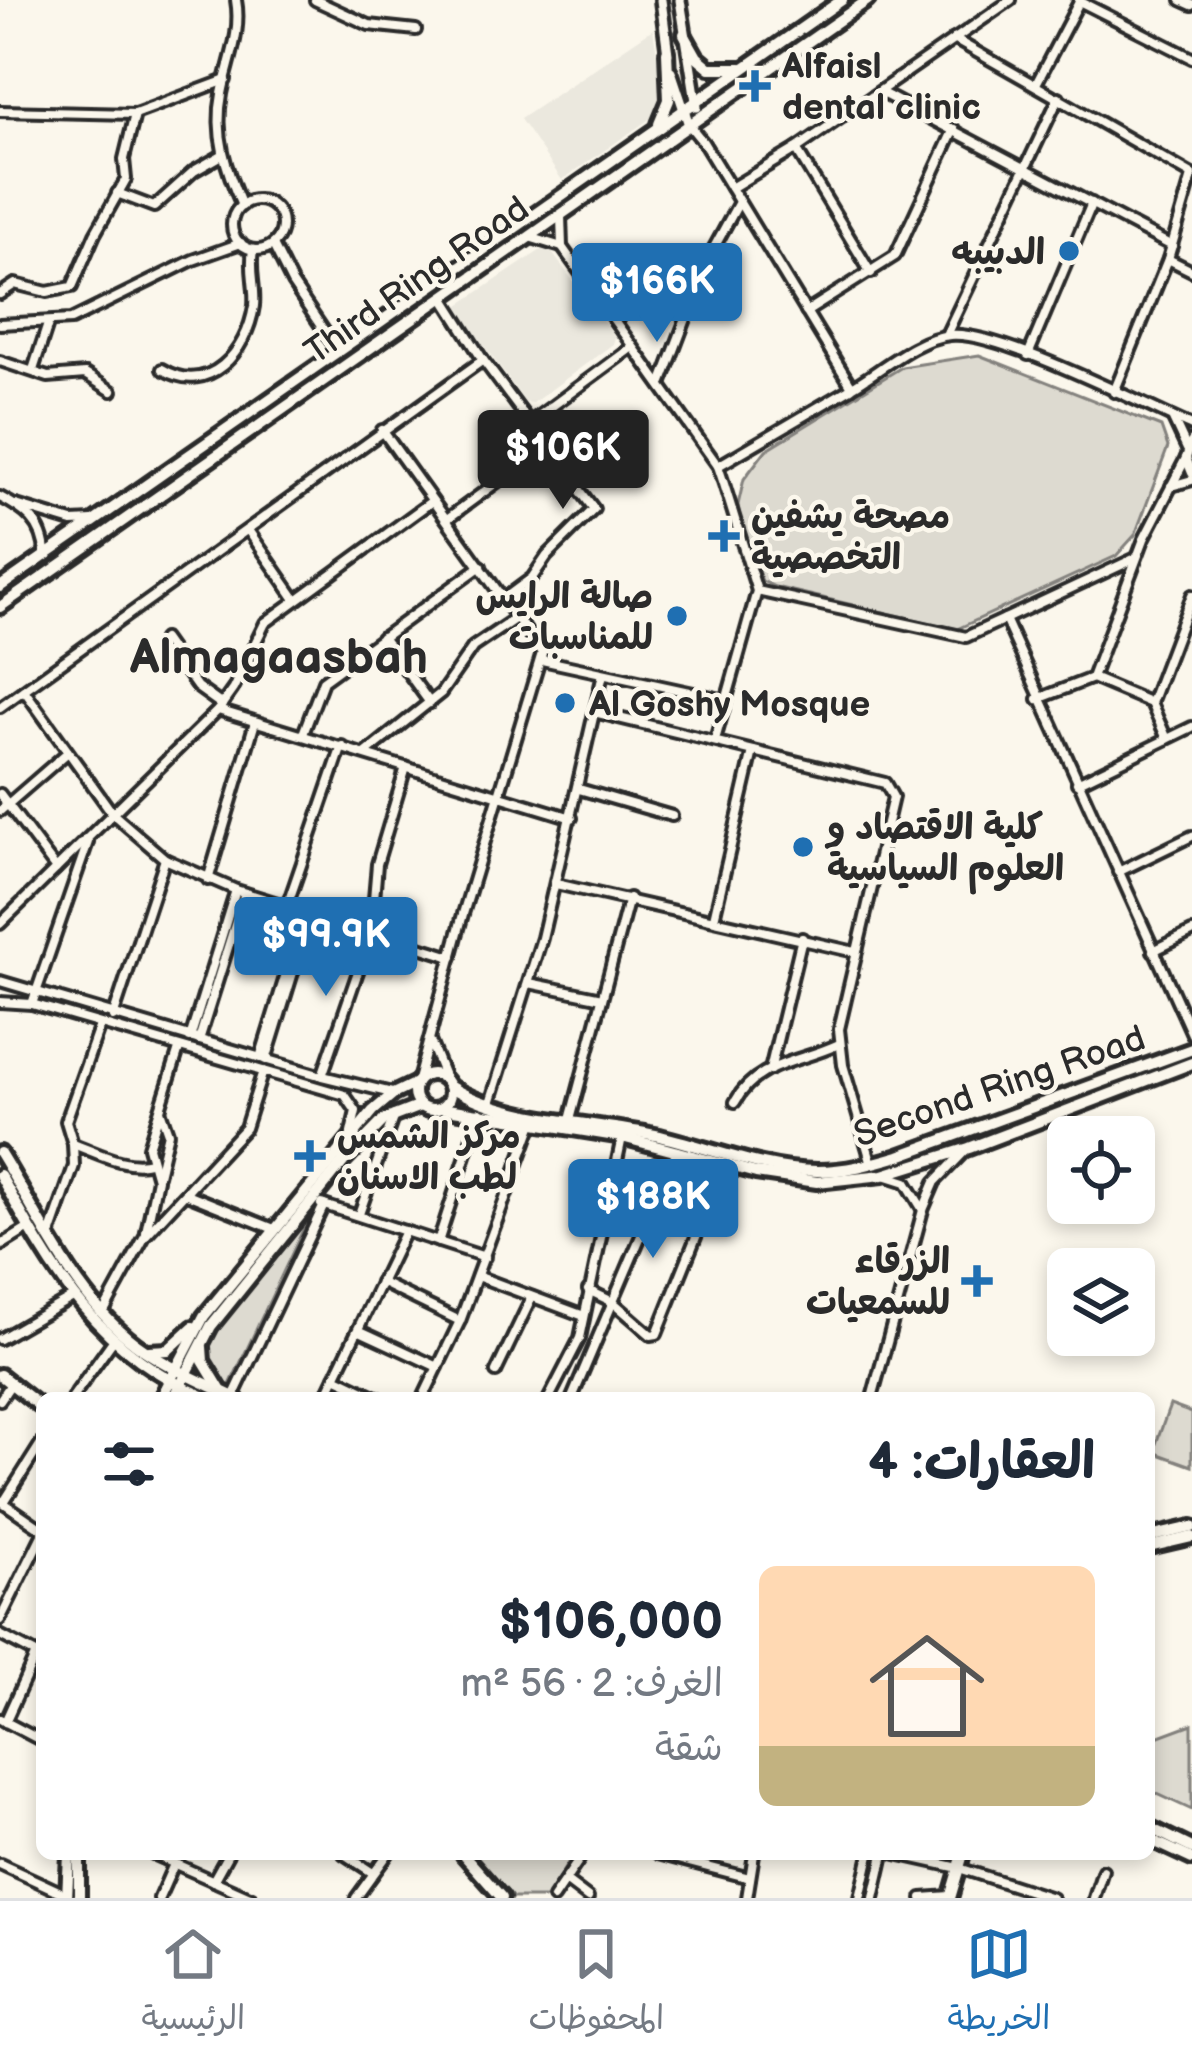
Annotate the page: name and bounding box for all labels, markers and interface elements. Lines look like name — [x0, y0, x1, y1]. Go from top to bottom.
place label: Alfaisl dental clinic — [781, 46, 981, 130]
marker: Alfaisl dental clinic — [739, 70, 771, 102]
street label: Third Ring Road — [297, 188, 538, 374]
place label: الدبيبه — [951, 232, 1045, 275]
marker: الدبيبه — [1056, 238, 1082, 264]
pin: $166K — [573, 243, 741, 345]
text: $166K — [599, 258, 715, 305]
pin: $106K — [479, 410, 647, 512]
text: $106K — [505, 425, 621, 472]
place label: مصحة يشفين التخصصية — [751, 496, 950, 580]
marker: مصحة يشفين التخصصية — [708, 520, 740, 552]
place label: صالة الرايس للمناسبات — [475, 576, 653, 660]
marker: صالة الرايس للمناسبات — [664, 603, 690, 629]
district label: Almagaasbah — [129, 630, 428, 687]
place label: Al Goshy Mosque — [588, 684, 870, 727]
marker: Al Goshy Mosque — [552, 690, 578, 716]
place label: كلية الاقتصاد و العلوم السياسية — [824, 807, 1064, 895]
marker: كلية الاقتصاد و العلوم السياسية — [790, 834, 816, 860]
pin: $99.9K — [228, 897, 424, 999]
text: $99.9K — [261, 912, 391, 959]
street label: Second Ring Road — [849, 1017, 1151, 1157]
place label: مركز الشمس لطب الاسنان — [337, 1116, 521, 1200]
map controls — [1047, 1116, 1155, 1356]
button: locate — [1047, 1116, 1155, 1224]
marker: مركز الشمس لطب الاسنان — [294, 1140, 326, 1172]
pin: $188K — [569, 1159, 737, 1261]
text: $188K — [595, 1174, 711, 1221]
place label: الزرقاء للسمعيات — [806, 1241, 950, 1325]
button: layers — [1047, 1248, 1155, 1356]
marker: الزرقاء للسمعيات — [961, 1265, 993, 1297]
icon: filters — [96, 1431, 162, 1497]
text: العقارات: 4 — [868, 1432, 1095, 1493]
text: $106,000 — [499, 1592, 723, 1653]
icon: home — [855, 1614, 999, 1758]
text: الغرف: 2 · 56 m² — [460, 1661, 723, 1708]
text: شقة — [655, 1725, 723, 1772]
tab: الرئيسية — [142, 1921, 245, 2047]
tab: المحفوظات — [528, 1921, 664, 2047]
tab: الخريطة — [947, 1921, 1050, 2047]

